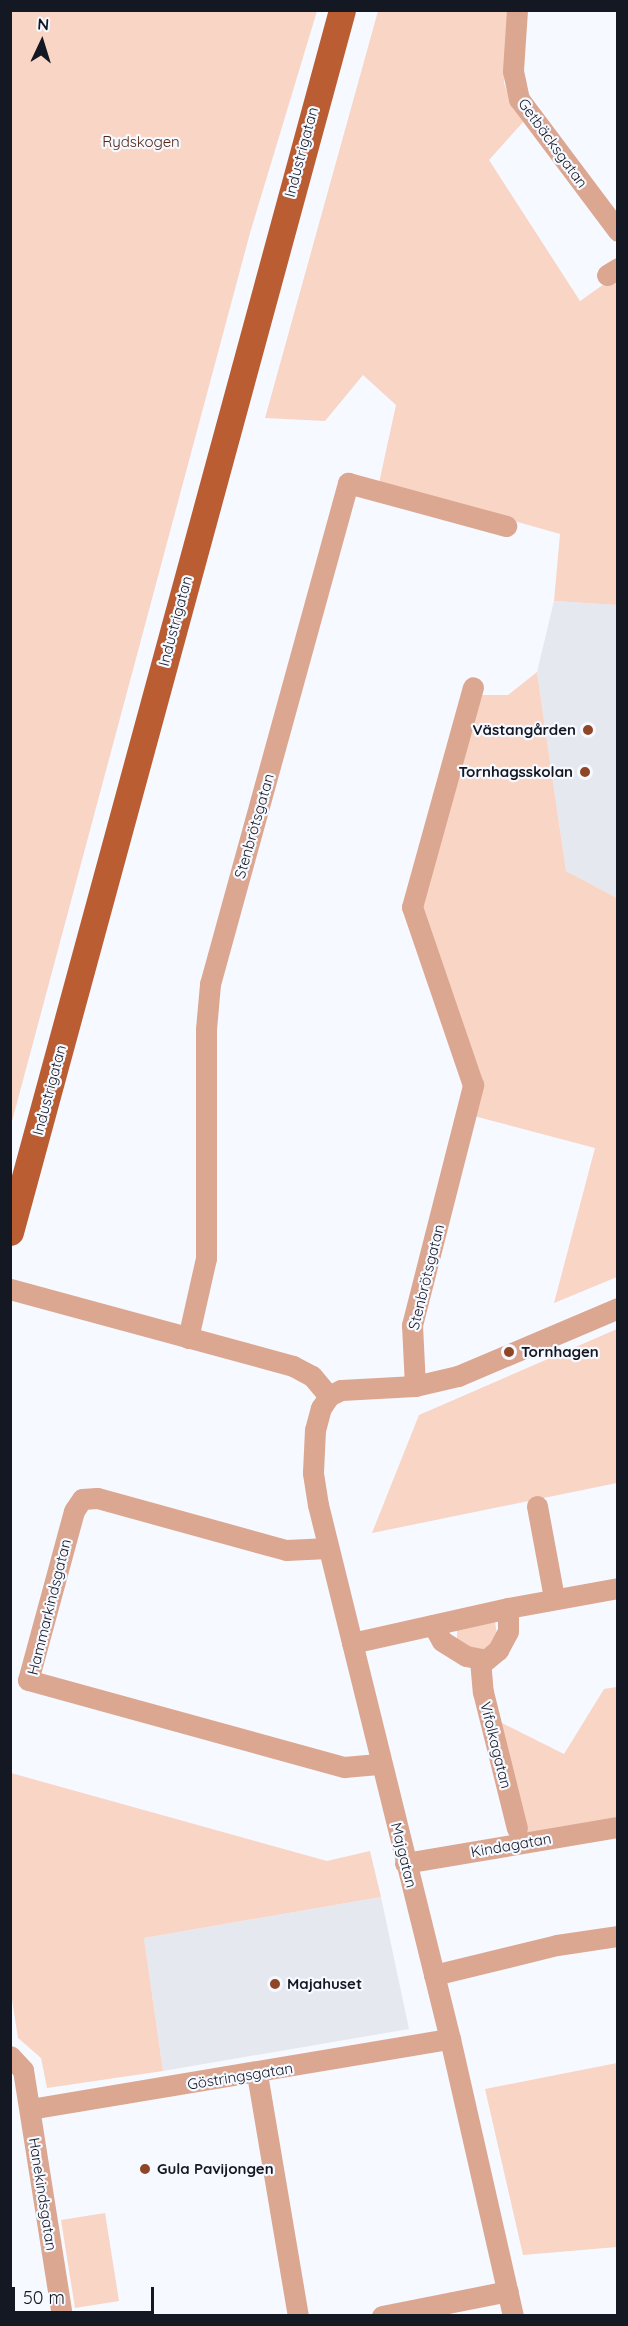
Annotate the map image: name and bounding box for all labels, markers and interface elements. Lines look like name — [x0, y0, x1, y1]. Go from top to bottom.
north arrow — [12, 12, 72, 72]
text: N — [37, 14, 50, 34]
street label: Getbäcksgatan — [515, 95, 591, 191]
street label: Industrigatan — [280, 105, 322, 199]
park label: Rydskogen — [102, 133, 180, 151]
street label: Industrigatan — [154, 574, 196, 668]
place label: Västangården — [473, 721, 576, 739]
marker: Västangården — [581, 723, 595, 737]
place label: Tornhagsskolan — [459, 763, 573, 781]
marker: Tornhagsskolan — [578, 765, 592, 779]
street label: Stenbrötsgatan — [230, 772, 278, 880]
street label: Industrigatan — [28, 1043, 70, 1137]
street label: Stenbrötsgatan — [404, 1222, 448, 1332]
place label: Tornhagen — [521, 1343, 599, 1361]
marker: Tornhagen — [502, 1345, 516, 1359]
street label: Hammarkindsgatan — [23, 1537, 75, 1677]
street label: Vifolkagatan — [477, 1700, 515, 1790]
street label: Majgatan — [387, 1820, 421, 1890]
street label: Kindagatan — [469, 1829, 553, 1861]
place label: Majahuset — [287, 1975, 362, 1993]
marker: Majahuset — [268, 1977, 282, 1991]
street label: Göstringsgatan — [186, 2059, 294, 2093]
street label: Hanekindsgatan — [25, 2136, 61, 2252]
place label: Gula Pavijongen — [157, 2160, 274, 2178]
marker: Gula Pavijongen — [138, 2162, 152, 2176]
scale bar — [15, 2275, 158, 2313]
text: 50 m — [23, 2286, 65, 2309]

